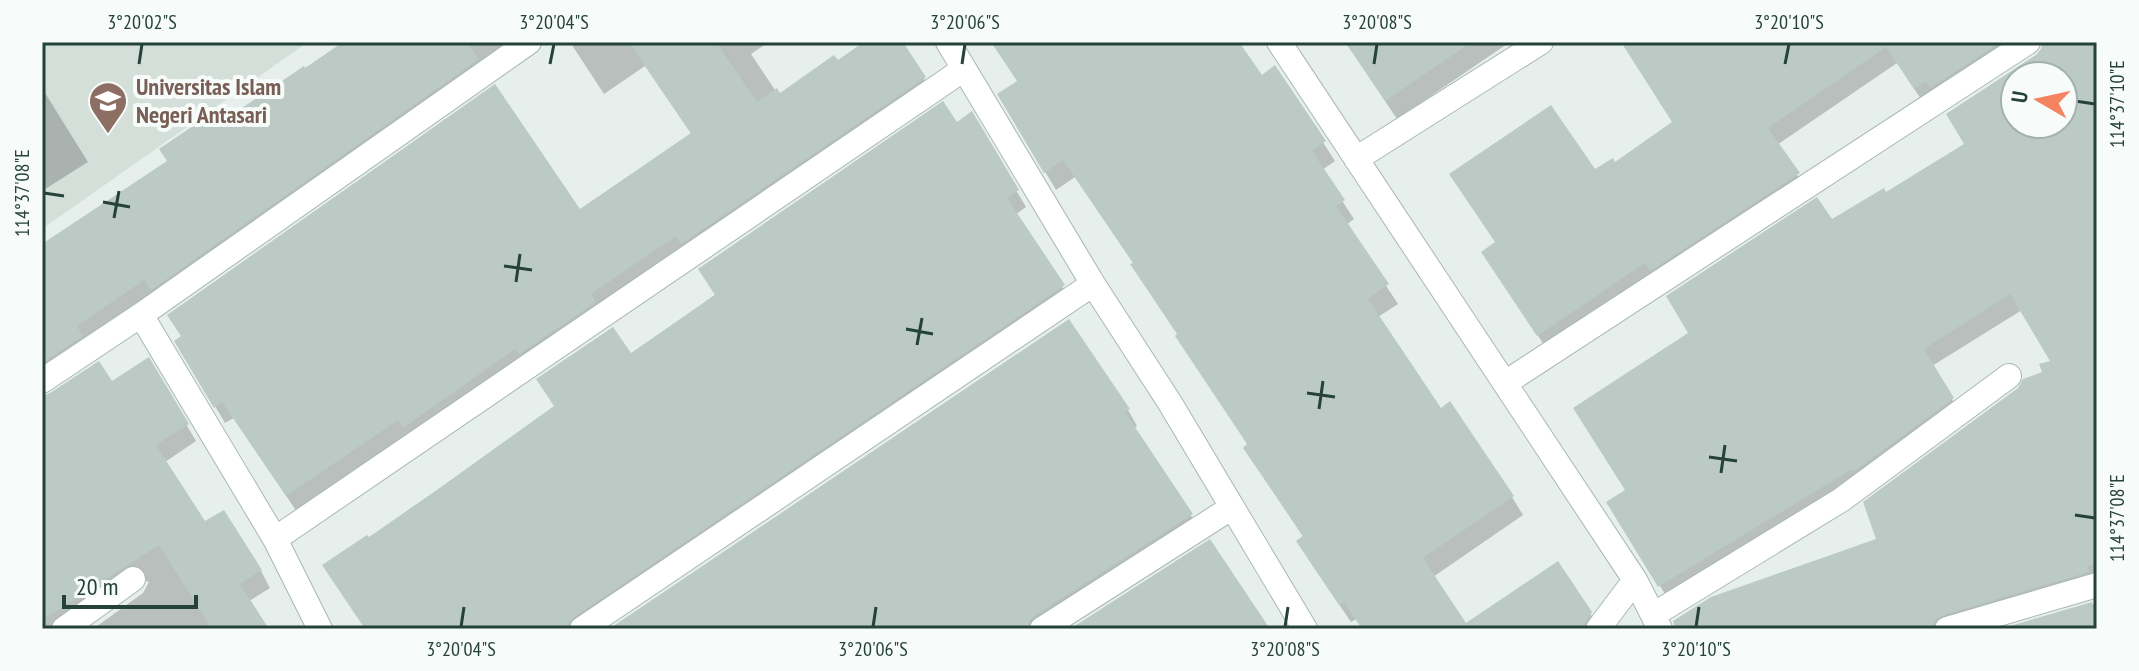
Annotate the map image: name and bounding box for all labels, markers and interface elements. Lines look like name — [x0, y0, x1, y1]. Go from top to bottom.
text: 3°20'02"S — [107, 9, 177, 35]
text: 3°20'04"S — [519, 9, 589, 35]
text: 3°20'06"S — [930, 9, 1000, 35]
text: 3°20'08"S — [1342, 9, 1412, 35]
text: 3°20'10"S — [1754, 9, 1824, 35]
north arrow — [1999, 60, 2079, 140]
text: 114°37'10"E — [2104, 60, 2130, 148]
place label: Universitas Islam Negeri Antasari — [136, 71, 281, 130]
school or university icon: Universitas Islam Negeri Antasari — [87, 80, 129, 135]
text: U — [2005, 89, 2034, 105]
text: 114°37'08"E — [9, 149, 35, 237]
text: 114°37'08"E — [2104, 474, 2130, 562]
scale bar — [64, 559, 196, 609]
text: 20 m — [76, 571, 118, 602]
text: 3°20'04"S — [426, 636, 496, 662]
text: 3°20'06"S — [838, 636, 908, 662]
text: 3°20'08"S — [1250, 636, 1320, 662]
text: 3°20'10"S — [1661, 636, 1731, 662]

